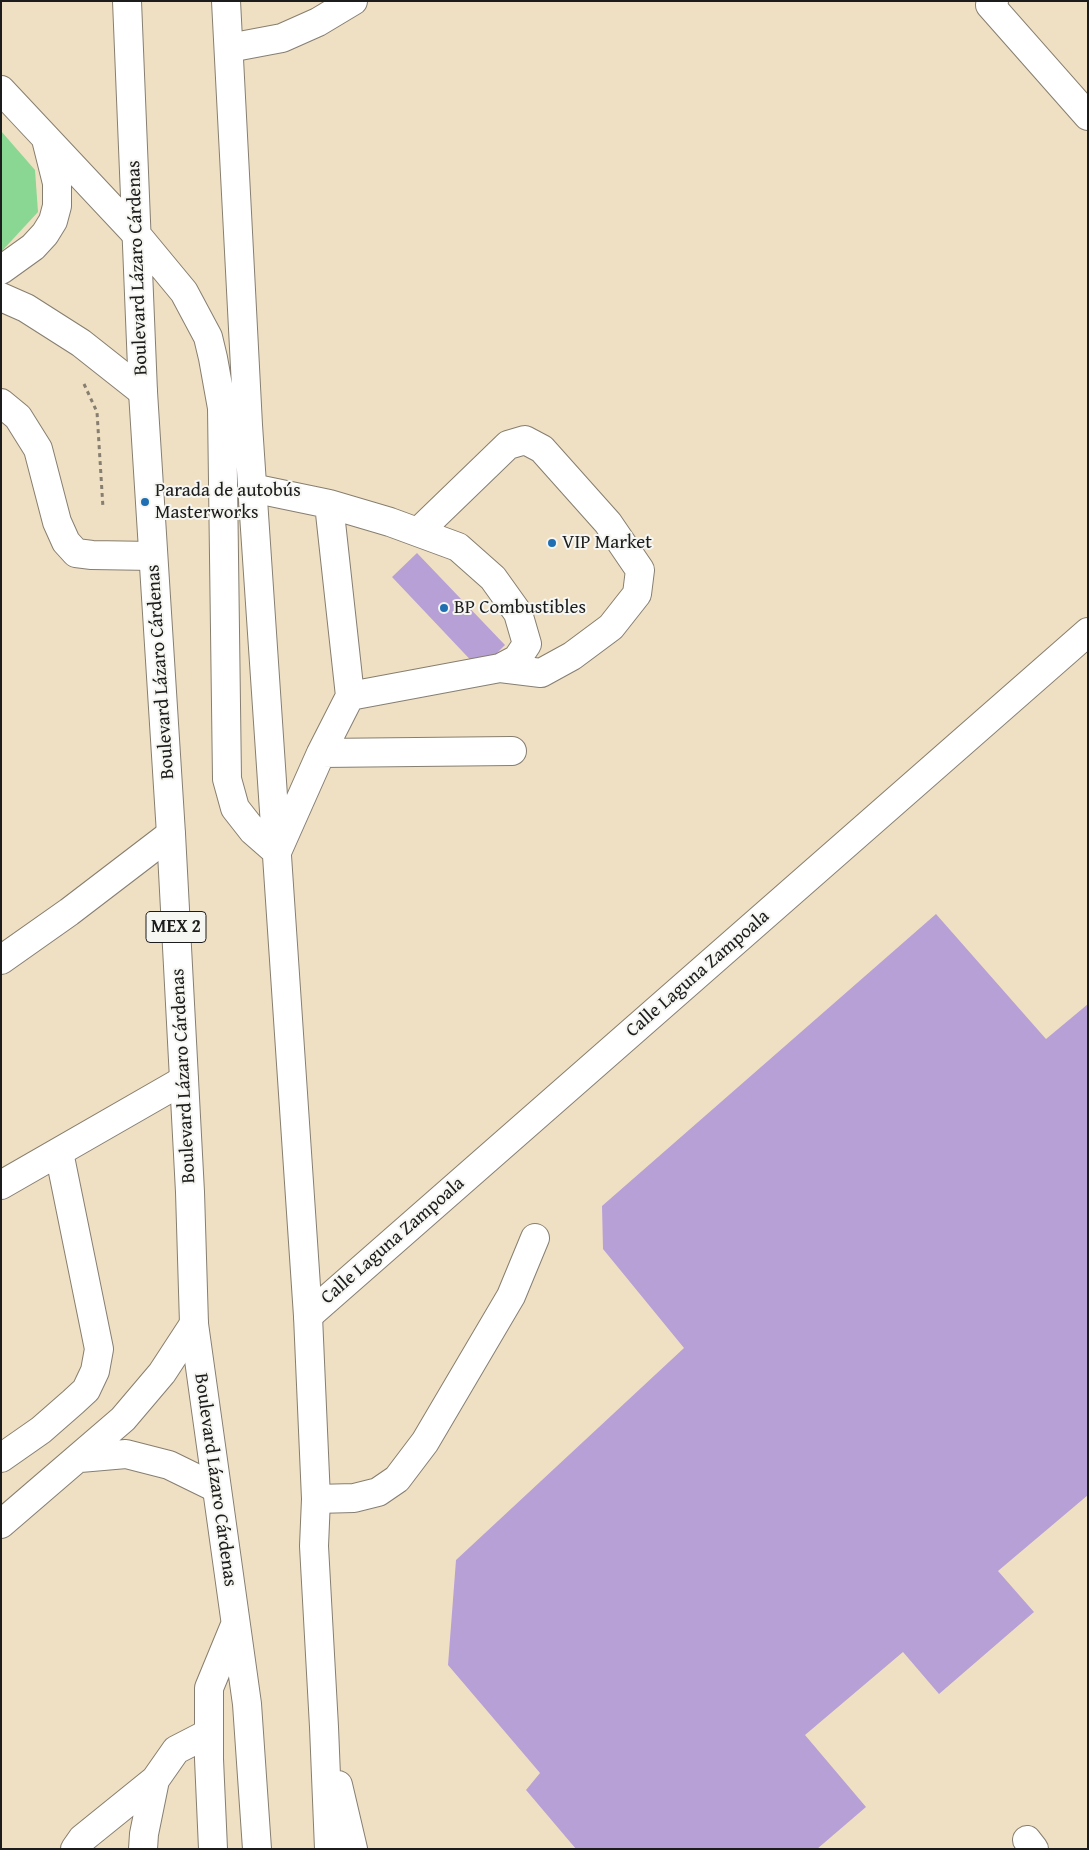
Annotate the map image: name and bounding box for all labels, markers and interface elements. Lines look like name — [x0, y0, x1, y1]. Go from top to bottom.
street label: Boulevard Lázaro Cárdenas — [123, 160, 153, 376]
place label: Parada de autobús Masterworks — [155, 480, 301, 524]
marker: Parada de autobús Masterworks — [139, 496, 151, 508]
place label: VIP Market — [562, 532, 652, 554]
marker: VIP Market — [546, 537, 558, 549]
street label: Boulevard Lázaro Cárdenas — [142, 564, 180, 780]
place label: BP Combustibles — [454, 597, 586, 619]
marker: BP Combustibles — [438, 602, 450, 614]
street label: Calle Laguna Zampoala — [622, 905, 774, 1043]
road number: MEX 2 — [146, 912, 206, 942]
street label: Boulevard Lázaro Cárdenas — [167, 968, 201, 1184]
street label: Calle Laguna Zampoala — [317, 1172, 469, 1310]
street label: Boulevard Lázaro Cárdenas — [189, 1372, 241, 1588]

